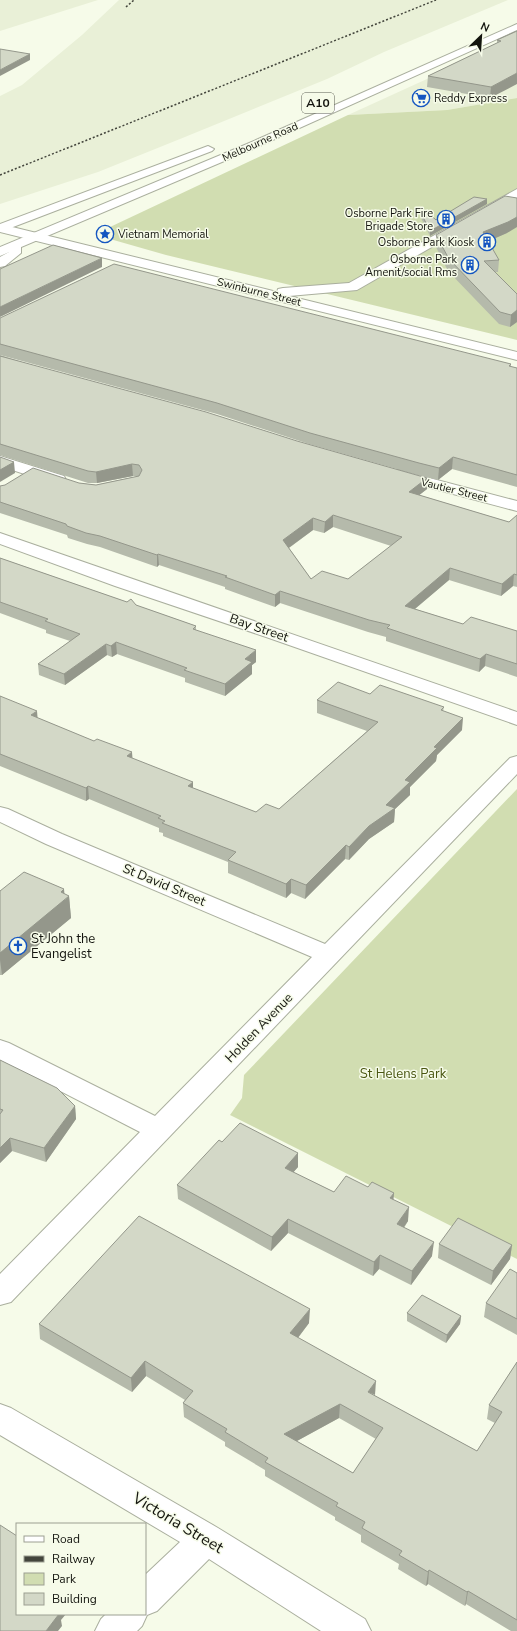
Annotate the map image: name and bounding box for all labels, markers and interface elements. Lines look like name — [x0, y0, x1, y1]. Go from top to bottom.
north arrow — [461, 16, 501, 56]
text: N — [478, 19, 492, 36]
supermarket icon: Reddy Express — [411, 88, 431, 108]
place label: Reddy Express — [434, 91, 507, 106]
road number: A10 — [302, 93, 334, 113]
street label: Melbourne Road — [220, 119, 300, 165]
place label: Osborne Park Fire Brigade Store — [345, 206, 433, 234]
building icon: Osborne Park Fire Brigade Store — [436, 209, 456, 229]
place icon: Vietnam Memorial — [95, 224, 115, 244]
place label: Vietnam Memorial — [117, 227, 209, 242]
building icon: Osborne Park Kiosk — [477, 232, 497, 252]
place label: Osborne Park Kiosk — [378, 235, 474, 250]
place label: Osborne Park Amenit/social Rms — [365, 252, 457, 280]
building icon: Osborne Park Amenit/social Rms — [460, 255, 480, 275]
street label: Swinburne Street — [215, 274, 303, 310]
street label: Vautier Street — [418, 474, 489, 506]
street label: Bay Street — [227, 610, 291, 647]
street label: St David Street — [120, 859, 209, 911]
place label: St John the Evangelist — [31, 930, 95, 963]
church icon: St John the Evangelist — [8, 936, 28, 956]
street label: Holden Avenue — [221, 989, 297, 1067]
park label: St Helens Park — [360, 1065, 447, 1083]
street label: Victoria Street — [128, 1487, 228, 1559]
legend — [16, 1523, 146, 1615]
text: Road — [52, 1531, 80, 1547]
text: Railway — [52, 1551, 96, 1567]
text: Park — [52, 1571, 77, 1587]
text: Building — [52, 1591, 97, 1607]

